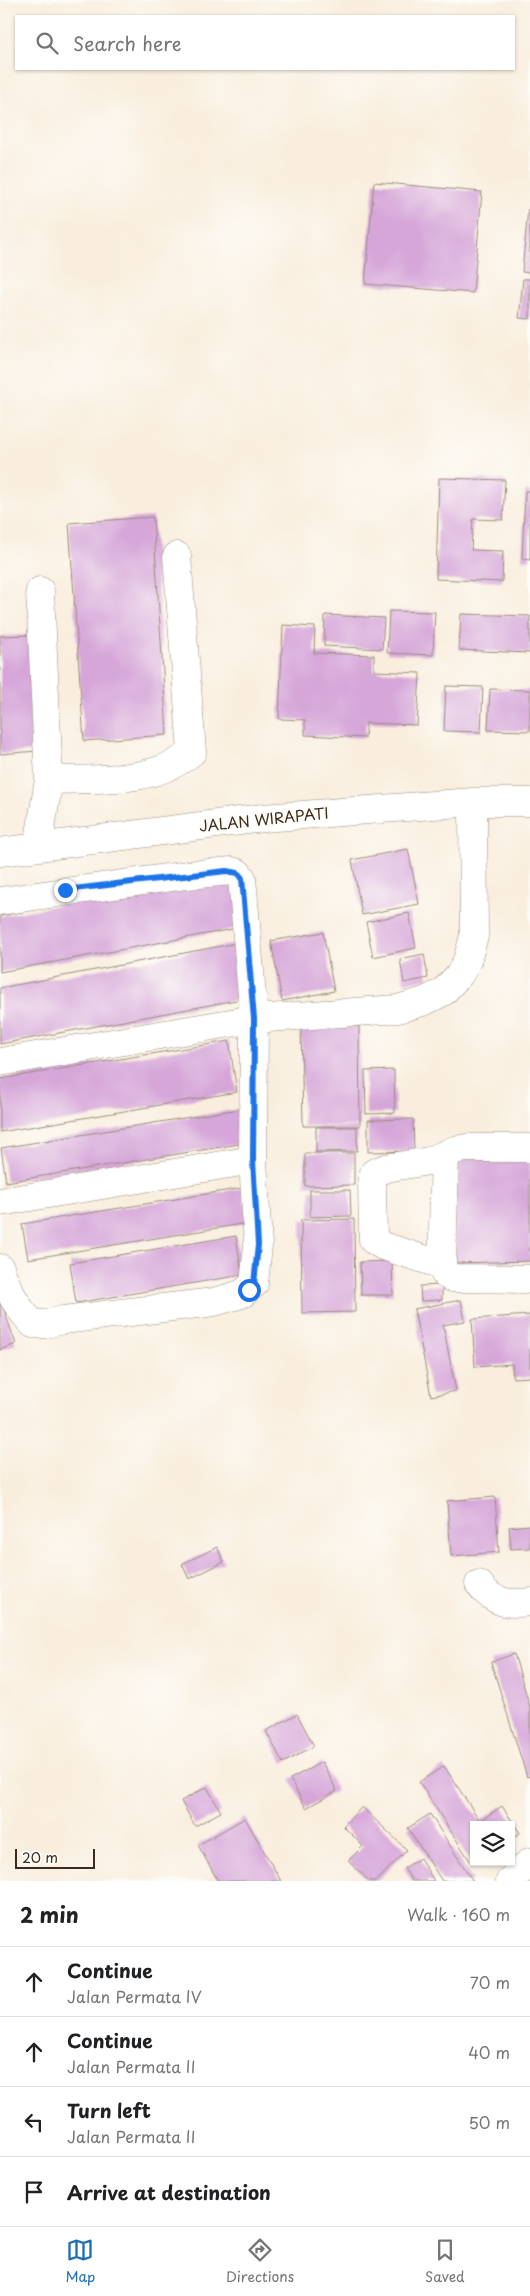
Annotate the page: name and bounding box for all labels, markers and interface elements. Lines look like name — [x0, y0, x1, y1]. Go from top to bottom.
search box — [15, 15, 515, 70]
icon: search — [33, 29, 61, 57]
text: Search here — [73, 29, 182, 57]
street label: JALAN WIRAPATI — [198, 800, 330, 837]
route end — [54, 879, 77, 902]
route start — [238, 1279, 261, 1302]
map controls — [470, 1821, 515, 1866]
button: layers — [470, 1821, 515, 1866]
scale bar — [15, 1846, 95, 1869]
text: 20 m — [22, 1847, 58, 1868]
text: 2 min — [20, 1898, 79, 1930]
text: Walk · 160 m — [407, 1902, 510, 1926]
text: Continue — [67, 1956, 153, 1984]
icon: ahead — [20, 1968, 48, 1996]
text: 70 m — [470, 1970, 510, 1994]
text: Jalan Permata IV — [67, 1984, 202, 2008]
text: Continue — [67, 2026, 153, 2054]
icon: ahead — [20, 2038, 48, 2066]
text: 40 m — [468, 2040, 510, 2064]
text: Jalan Permata II — [67, 2054, 196, 2078]
text: Turn left — [67, 2096, 151, 2124]
icon: left — [20, 2108, 48, 2136]
text: 50 m — [469, 2110, 510, 2134]
text: Jalan Permata II — [67, 2124, 196, 2148]
icon: arrive — [20, 2178, 48, 2206]
text: Arrive at destination — [67, 2178, 271, 2206]
tab: Map — [65, 2236, 95, 2287]
tab: Directions — [226, 2236, 294, 2287]
tab: Saved — [425, 2236, 465, 2287]

